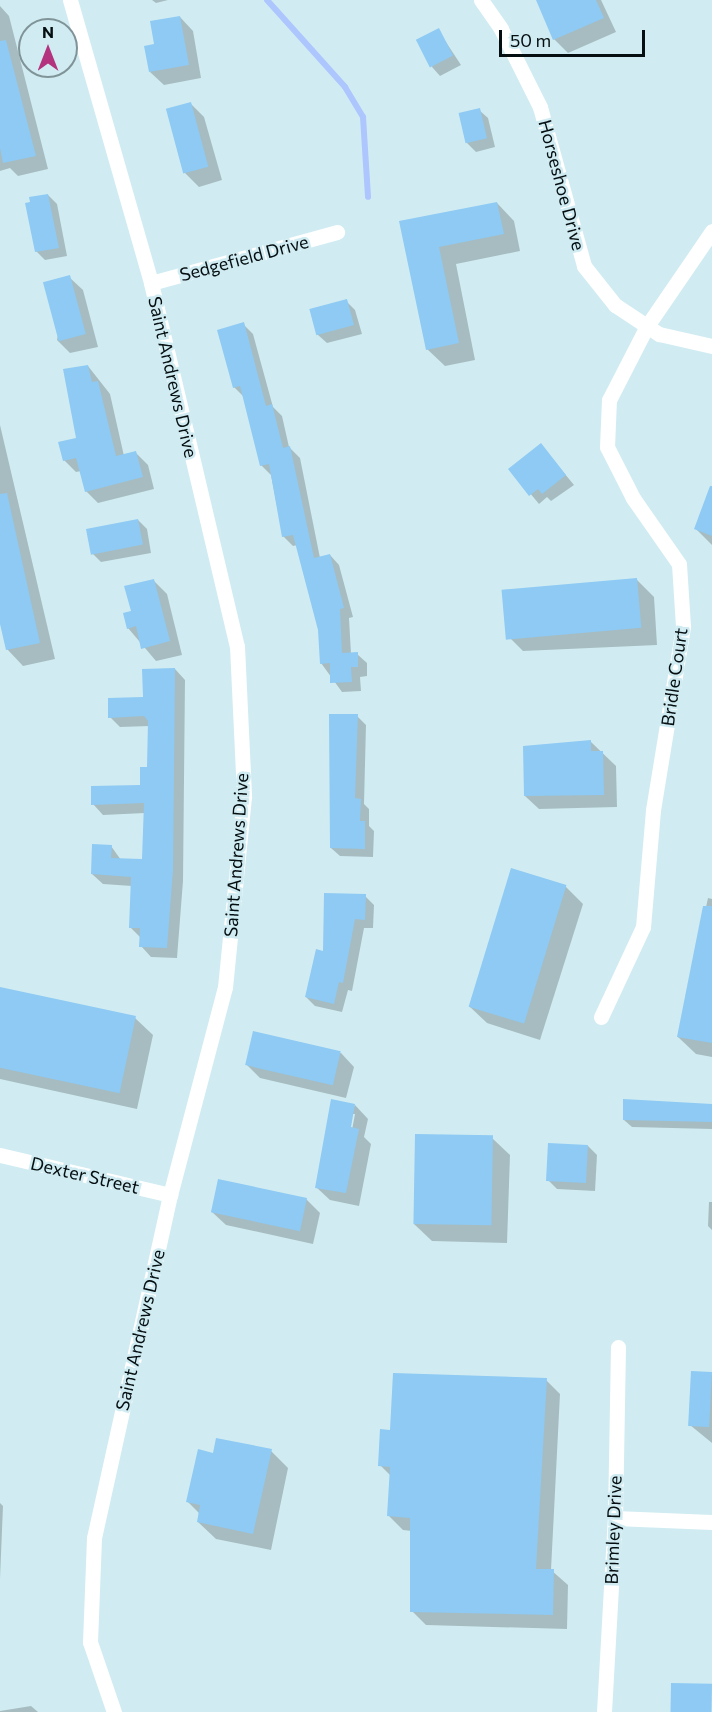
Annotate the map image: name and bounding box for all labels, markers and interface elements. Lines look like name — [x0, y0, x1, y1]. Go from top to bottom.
north arrow — [18, 18, 78, 78]
scale bar — [502, 18, 648, 56]
text: N — [42, 22, 54, 41]
text: 50 m — [510, 29, 551, 51]
street label: Horseshoe Drive — [534, 117, 590, 253]
street label: Sedgefield Drive — [177, 230, 311, 286]
street label: Saint Andrews Drive — [144, 294, 202, 460]
street label: Bridle Court — [656, 626, 692, 728]
street label: Saint Andrews Drive — [219, 772, 253, 938]
street label: Dexter Street — [29, 1152, 141, 1198]
street label: Saint Andrews Drive — [111, 1247, 169, 1413]
street label: Brimley Drive — [600, 1475, 626, 1585]

